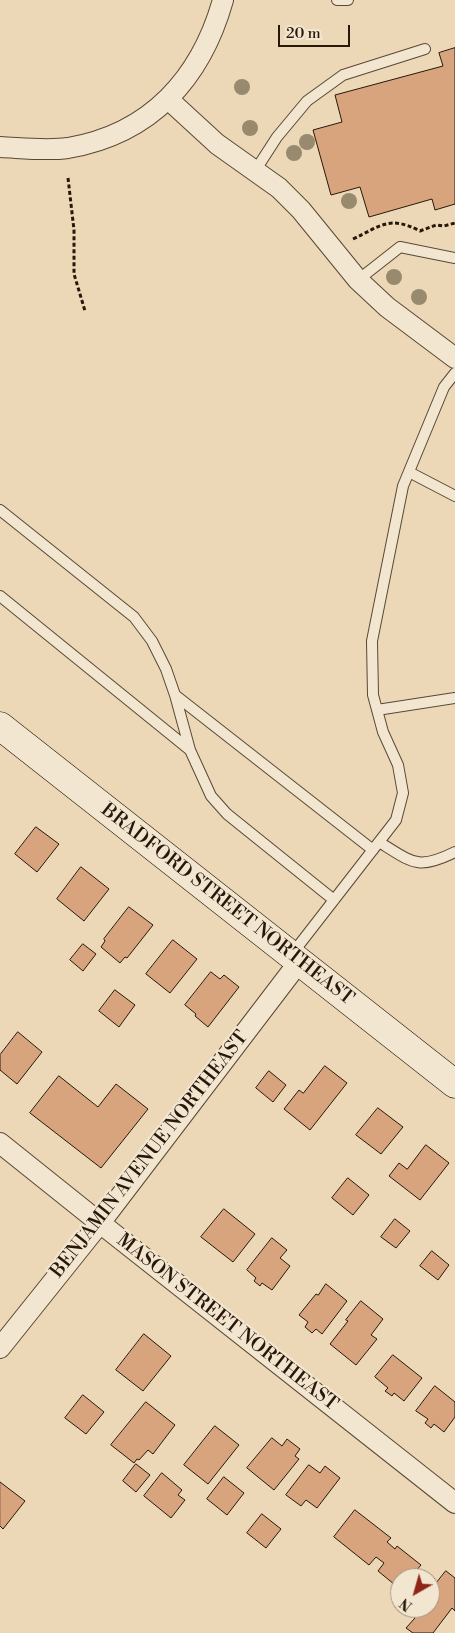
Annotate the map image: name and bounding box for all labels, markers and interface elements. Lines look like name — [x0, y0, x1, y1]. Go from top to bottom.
scale bar — [280, 15, 352, 47]
text: 20 m — [286, 24, 321, 43]
street label: BRADFORD STREET NORTHEAST — [96, 799, 358, 1011]
street label: BENJAMIN AVENUE NORTHEAST — [46, 1027, 254, 1283]
street label: MASON STREET NORTHEAST — [112, 1230, 342, 1416]
north arrow — [390, 1568, 440, 1618]
text: N — [396, 1594, 416, 1615]

